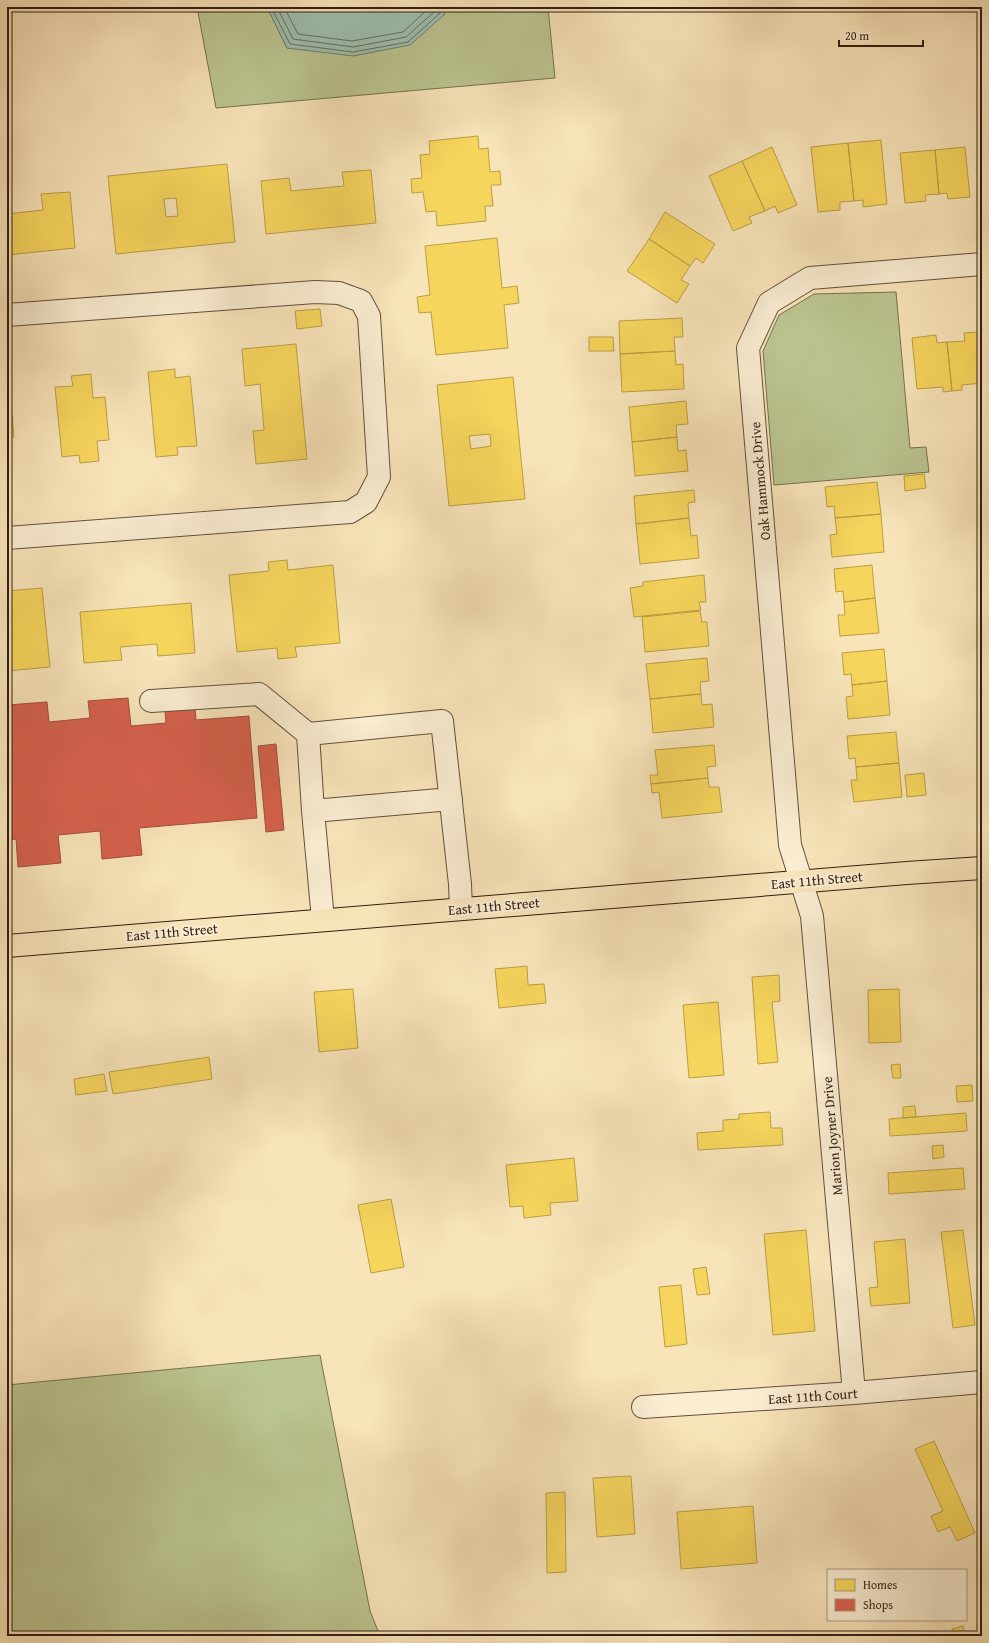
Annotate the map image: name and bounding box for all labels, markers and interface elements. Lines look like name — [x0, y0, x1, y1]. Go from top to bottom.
scale bar — [839, 22, 923, 48]
text: 20 m — [845, 27, 869, 44]
street label: Oak Hammock Drive — [745, 421, 775, 541]
street label: East 11th Street — [770, 866, 864, 894]
street label: East 11th Street — [447, 892, 541, 920]
street label: East 11th Street — [125, 918, 219, 946]
street label: Marion Joyner Drive — [817, 1075, 847, 1196]
street label: East 11th Court — [768, 1383, 858, 1409]
legend — [827, 1569, 967, 1621]
text: Homes — [863, 1576, 898, 1593]
text: Shops — [863, 1596, 893, 1613]

